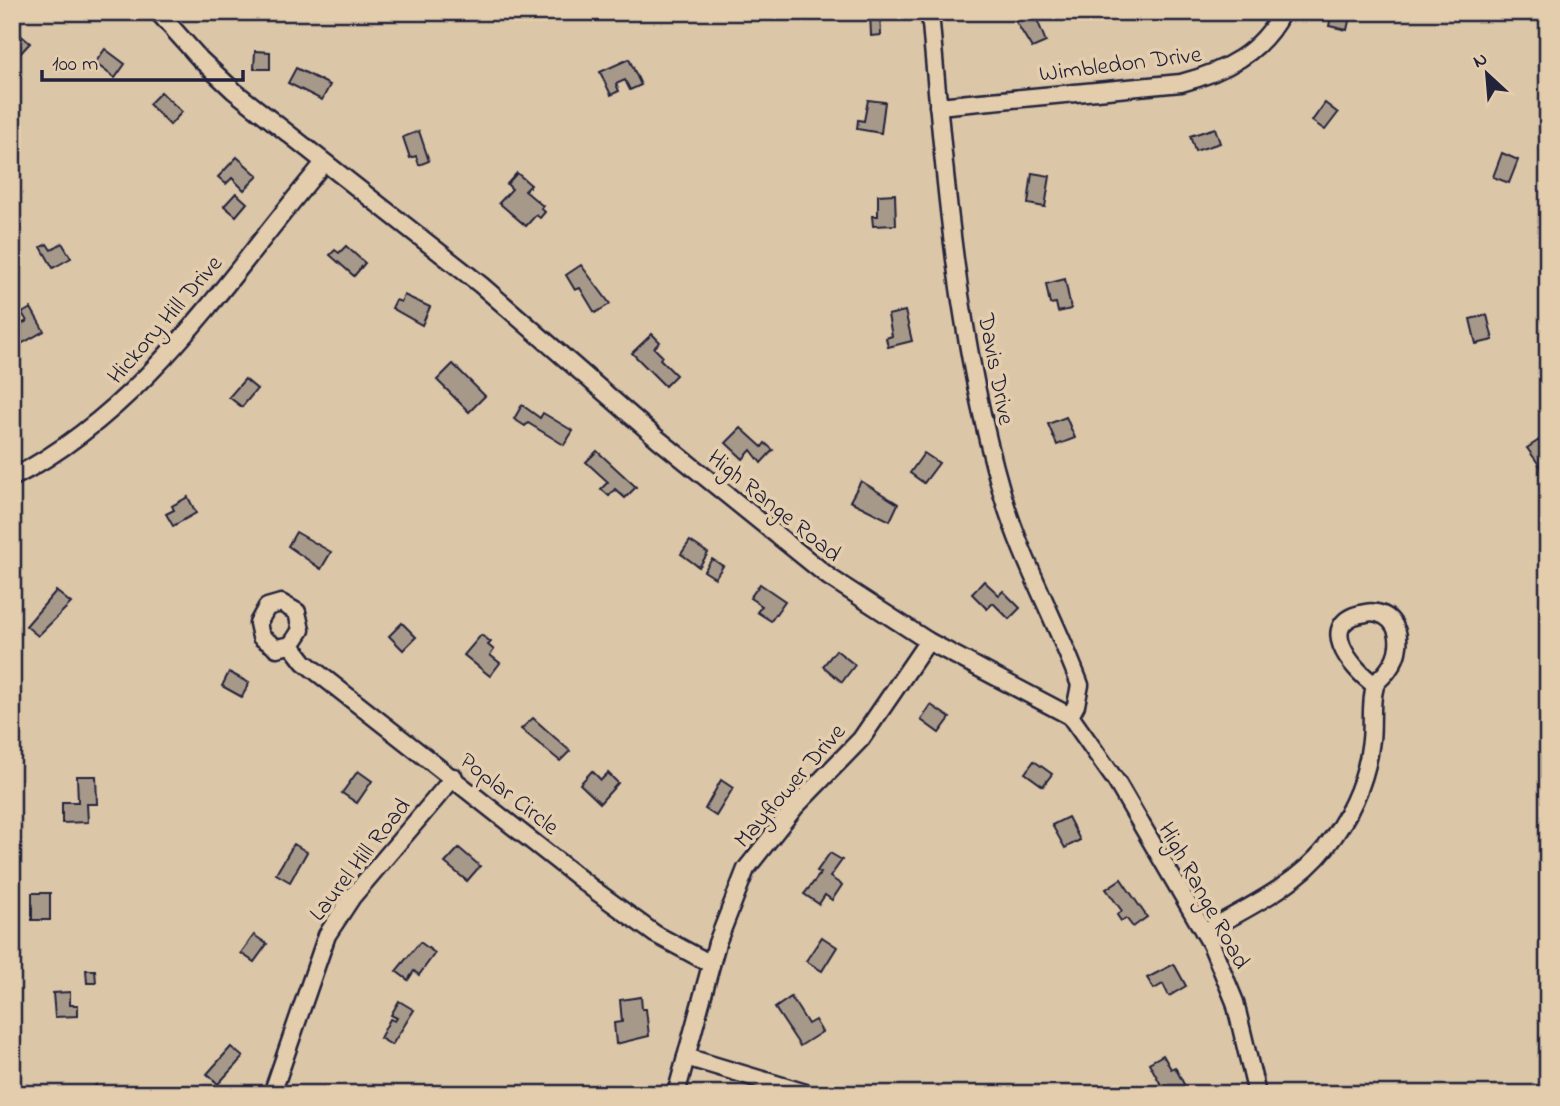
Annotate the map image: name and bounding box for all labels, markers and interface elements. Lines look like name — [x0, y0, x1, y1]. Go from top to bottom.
scale bar — [42, 38, 243, 82]
street label: Wimbledon Drive — [1037, 38, 1204, 93]
north arrow — [1452, 38, 1522, 108]
text: N — [1469, 46, 1492, 76]
text: 100 m — [52, 50, 98, 80]
street label: Hickory Hill Drive — [100, 248, 233, 394]
street label: Davis Drive — [966, 310, 1023, 428]
street label: High Range Road — [699, 442, 848, 572]
street label: Mayflower Drive — [727, 716, 856, 857]
street label: Poplar Circle — [451, 745, 566, 845]
street label: Laurel Hill Road — [302, 791, 421, 930]
street label: High Range Road — [1148, 816, 1258, 977]

